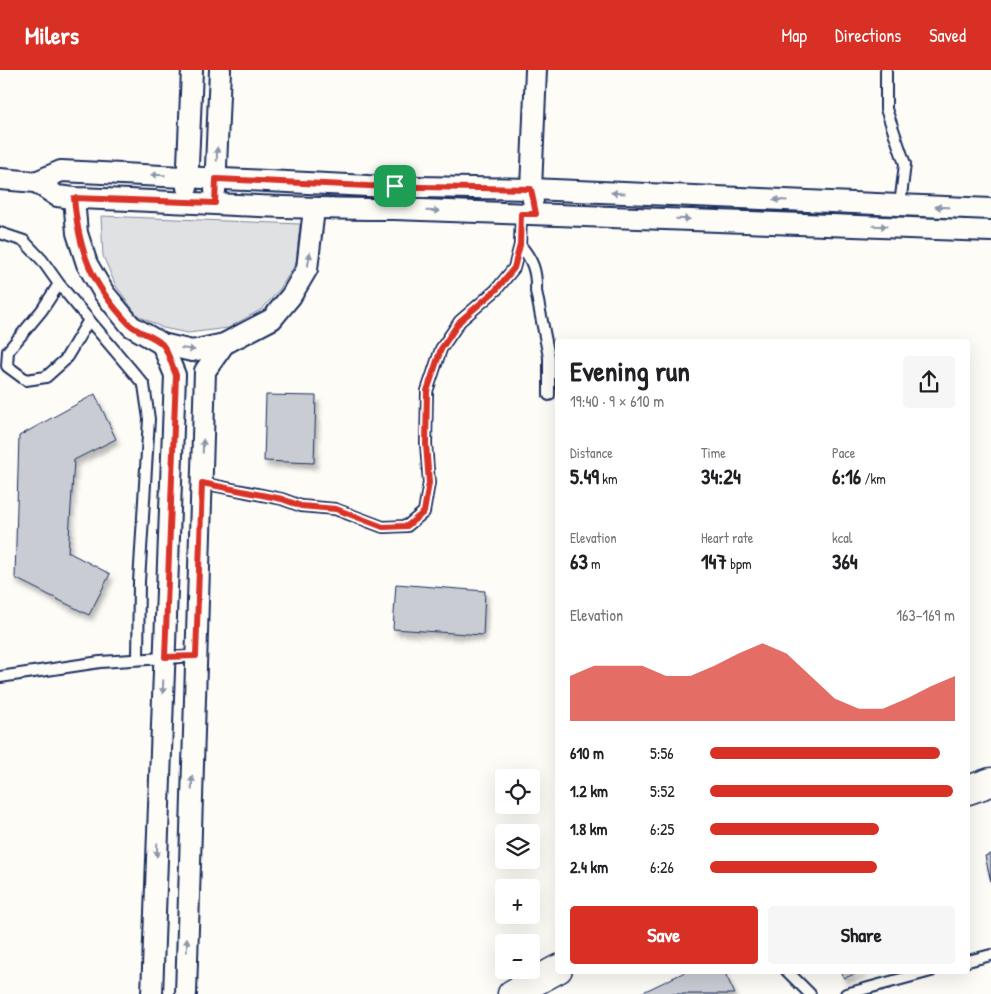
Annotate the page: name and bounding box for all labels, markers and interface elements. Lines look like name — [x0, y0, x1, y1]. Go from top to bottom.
text: Milers — [25, 19, 79, 51]
text: Map — [782, 23, 807, 48]
text: Directions — [835, 23, 901, 48]
text: Saved — [929, 23, 966, 48]
one-way arrow — [213, 146, 221, 162]
pin — [374, 165, 416, 207]
one-way arrow — [150, 170, 166, 178]
icon: arrive — [381, 172, 409, 200]
one-way arrow — [609, 188, 625, 196]
one-way arrow — [772, 196, 788, 204]
one-way arrow — [934, 203, 950, 211]
one-way arrow — [425, 207, 441, 215]
one-way arrow — [675, 216, 691, 224]
one-way arrow — [873, 223, 889, 231]
one-way arrow — [305, 251, 313, 267]
one-way arrow — [180, 345, 196, 353]
text: Evening run — [570, 352, 690, 390]
button: share — [903, 356, 955, 408]
text: 19:40 · 9 × 610 m — [570, 390, 664, 412]
one-way arrow — [199, 437, 207, 453]
text: Distance — [570, 443, 613, 462]
text: Time — [701, 443, 726, 462]
text: Pace — [832, 443, 855, 462]
text: 5.49 — [570, 462, 599, 491]
text: 34:24 — [701, 462, 741, 491]
text: 6:16 — [832, 462, 861, 491]
text: km — [599, 469, 618, 488]
text: /km — [861, 469, 886, 488]
text: Elevation — [570, 528, 617, 547]
text: Heart rate — [701, 528, 753, 547]
text: kcal — [832, 528, 852, 547]
text: 63 — [570, 547, 588, 576]
text: 147 — [701, 547, 727, 576]
text: 364 — [832, 547, 858, 576]
text: m — [588, 554, 601, 573]
text: bpm — [727, 554, 751, 573]
text: Elevation — [570, 604, 623, 626]
text: 163–169 m — [896, 604, 955, 626]
one-way arrow — [159, 679, 167, 695]
text: 610 m — [570, 742, 604, 764]
text: 5:56 — [650, 742, 674, 764]
map controls — [495, 769, 540, 979]
button: locate — [495, 769, 540, 814]
one-way arrow — [189, 775, 197, 791]
text: 1.2 km — [570, 780, 608, 802]
text: 5:52 — [650, 780, 675, 802]
text: 1.8 km — [570, 818, 607, 840]
text: 6:25 — [650, 818, 674, 840]
button: layers — [495, 824, 540, 869]
one-way arrow — [153, 842, 161, 858]
text: 2.4 km — [570, 856, 608, 878]
text: 6:26 — [650, 856, 674, 878]
button: + — [495, 879, 540, 924]
button: Save — [570, 906, 758, 964]
button: Share — [768, 906, 955, 964]
button: − — [495, 934, 540, 979]
one-way arrow — [183, 937, 191, 953]

